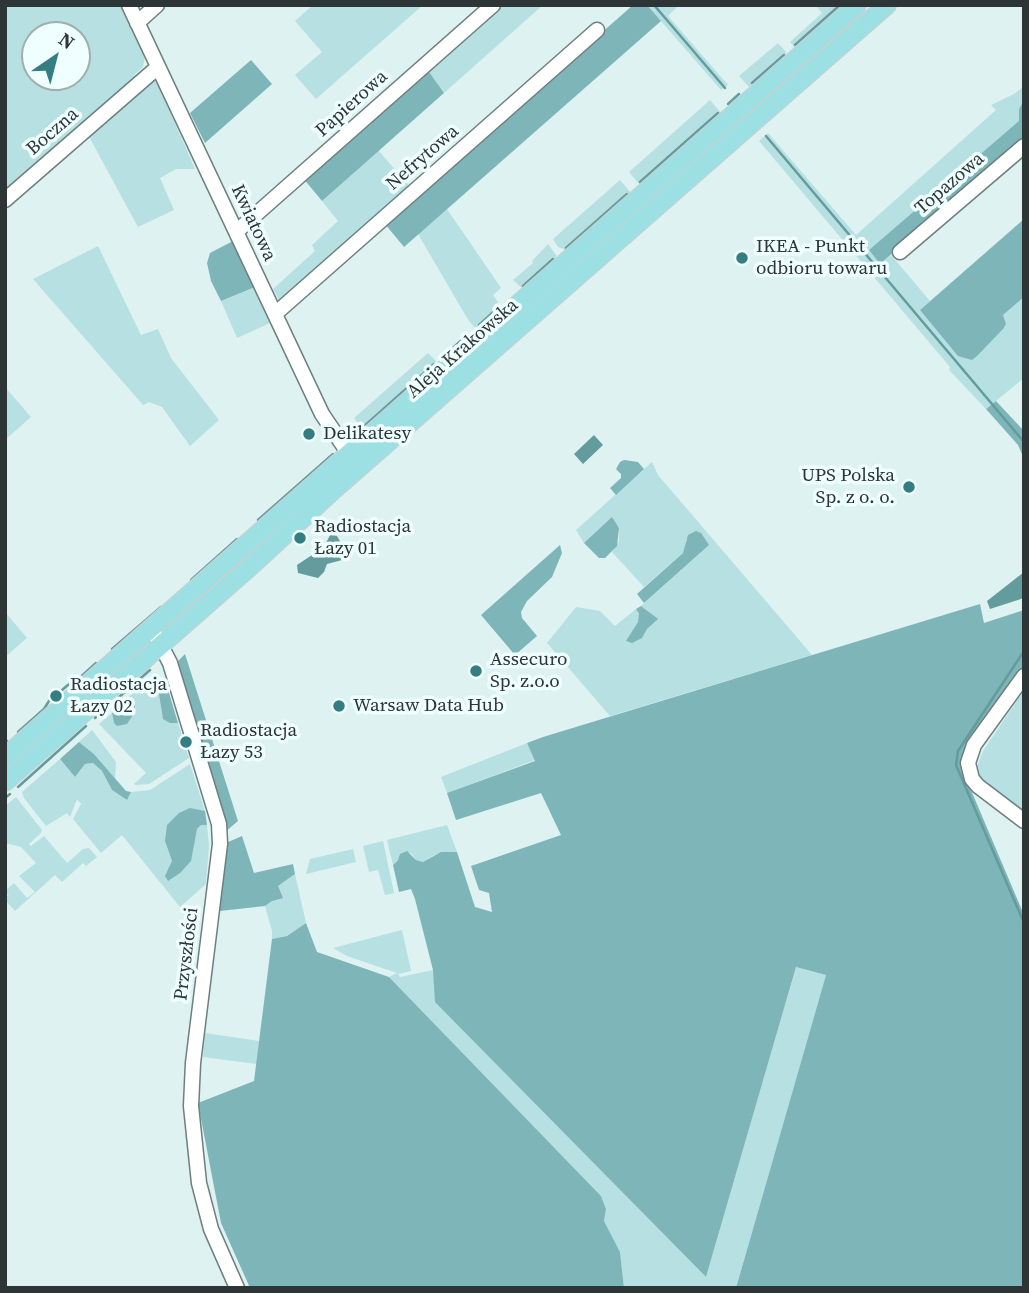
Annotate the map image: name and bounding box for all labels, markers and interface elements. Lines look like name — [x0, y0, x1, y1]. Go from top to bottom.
north arrow — [21, 21, 91, 91]
text: N — [54, 26, 80, 55]
street label: Papierowa — [311, 66, 393, 142]
street label: Boczna — [22, 103, 84, 161]
street label: Nefrytowa — [382, 120, 464, 196]
street label: Topazowa — [911, 148, 989, 220]
street label: Kwiatowa — [225, 181, 281, 265]
place label: IKEA - Punkt odbioru towaru — [756, 236, 887, 280]
marker: IKEA - Punkt odbioru towaru — [734, 250, 750, 266]
street label: Aleja Krakowska — [403, 294, 523, 404]
place label: Delikatesy — [323, 423, 411, 445]
marker: Delikatesy — [301, 426, 317, 442]
place label: UPS Polska Sp. z o. o. — [801, 465, 895, 509]
marker: UPS Polska Sp. z o. o. — [901, 479, 917, 495]
place label: Radiostacja Łazy 01 — [314, 516, 411, 560]
marker: Radiostacja Łazy 01 — [292, 530, 308, 546]
place label: Assecuro Sp. z.o.o — [490, 649, 567, 693]
marker: Assecuro Sp. z.o.o — [468, 663, 484, 679]
place label: Radiostacja Łazy 02 — [70, 674, 167, 718]
marker: Radiostacja Łazy 02 — [48, 688, 64, 704]
place label: Warsaw Data Hub — [353, 695, 504, 717]
marker: Warsaw Data Hub — [331, 698, 347, 714]
place label: Radiostacja Łazy 53 — [200, 720, 297, 764]
marker: Radiostacja Łazy 53 — [178, 734, 194, 750]
street label: Przyszłości — [170, 906, 204, 1002]

